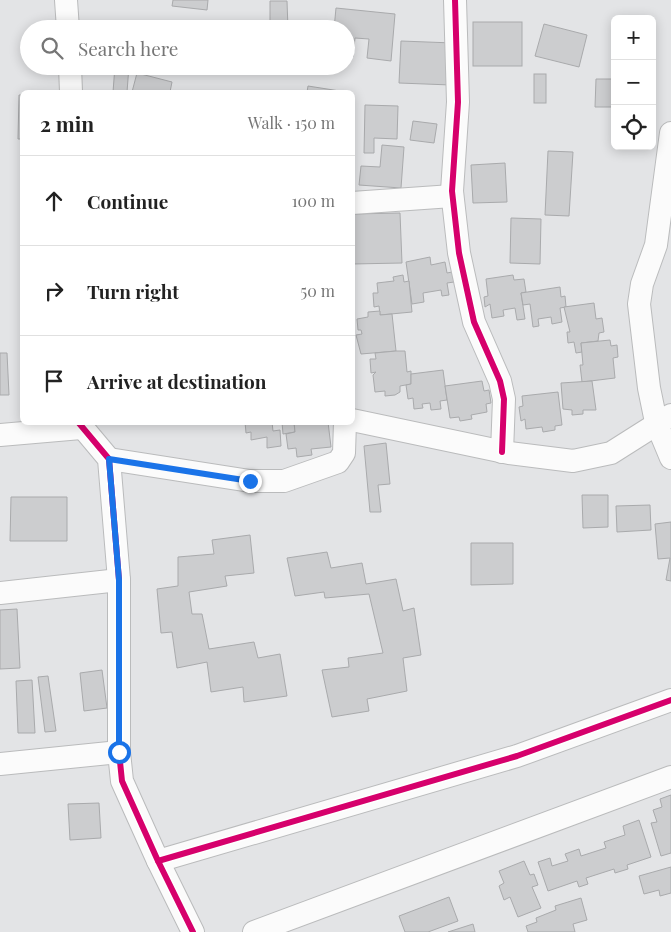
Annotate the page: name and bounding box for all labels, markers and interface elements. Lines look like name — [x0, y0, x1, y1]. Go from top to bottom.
map controls — [611, 15, 656, 150]
button: + — [611, 15, 656, 60]
search box — [20, 20, 355, 75]
icon: search — [38, 34, 66, 62]
text: Search here — [78, 35, 178, 61]
button: − — [611, 60, 656, 105]
button: locate — [611, 105, 656, 150]
text: 2 min — [40, 109, 94, 137]
text: Walk · 150 m — [248, 112, 335, 133]
icon: ahead — [40, 187, 68, 215]
text: Continue — [87, 188, 168, 214]
text: 100 m — [292, 190, 335, 211]
icon: right — [40, 277, 68, 305]
text: Turn right — [87, 278, 179, 304]
text: 50 m — [301, 280, 335, 301]
icon: arrive — [40, 367, 68, 395]
text: Arrive at destination — [87, 368, 267, 394]
route end — [239, 470, 262, 493]
route start — [108, 741, 131, 764]

